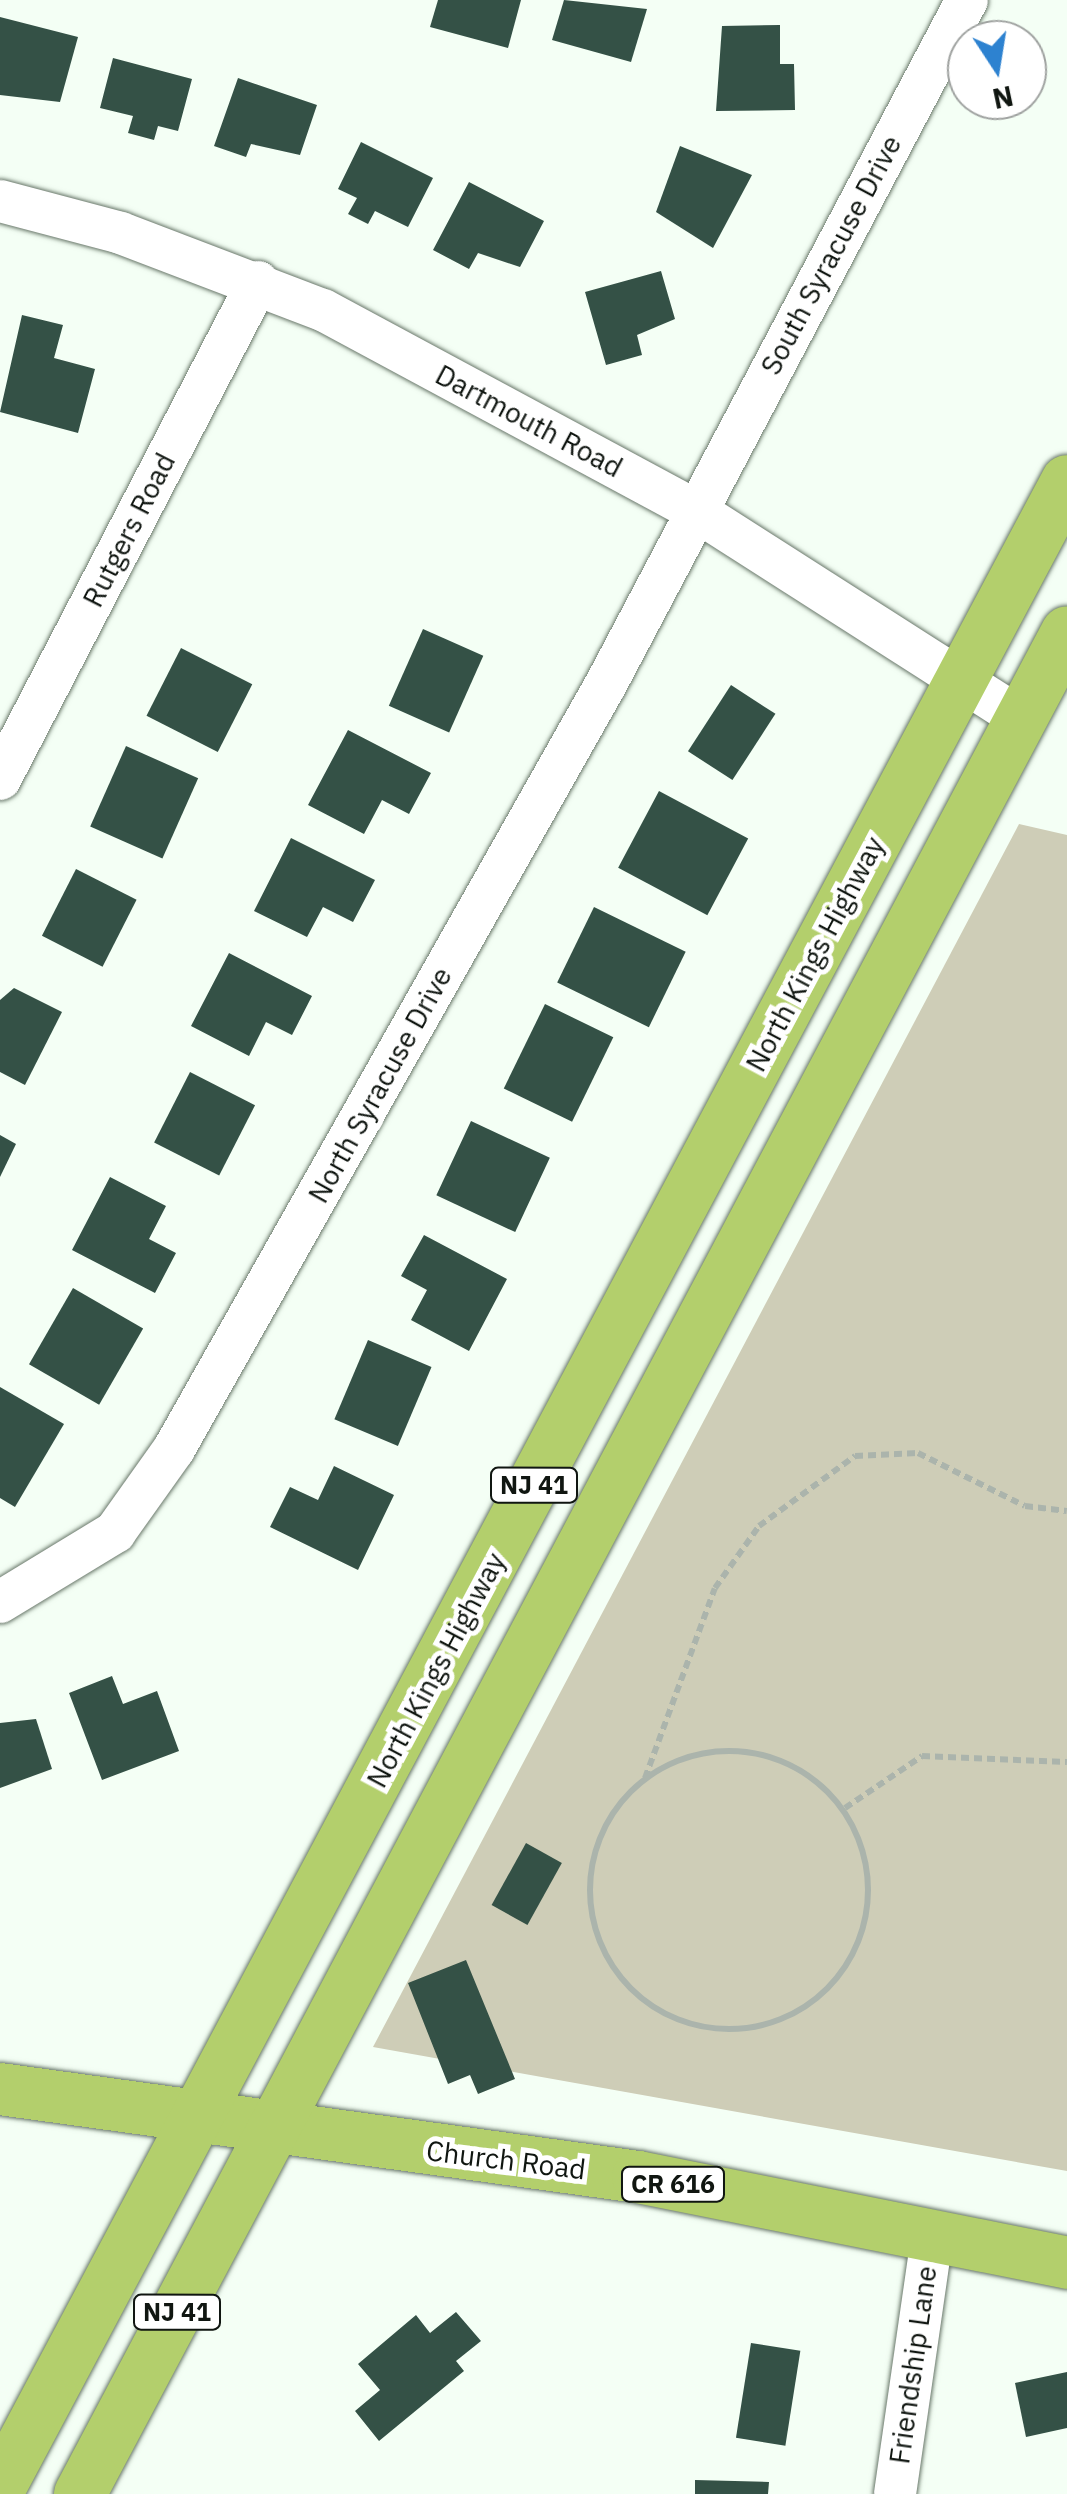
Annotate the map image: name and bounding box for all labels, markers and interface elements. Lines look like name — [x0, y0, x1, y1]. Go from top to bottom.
north arrow — [947, 20, 1047, 120]
text: N — [989, 78, 1017, 118]
street label: South Syracuse Drive — [754, 130, 908, 380]
street label: Dartmouth Road — [430, 358, 628, 484]
street label: Rutgers Road — [76, 447, 182, 613]
street label: North Kings Highway — [739, 831, 891, 1077]
street label: North Syracuse Drive — [301, 961, 459, 1209]
road number: NJ 41 — [489, 1465, 579, 1505]
street label: North Kings Highway — [360, 1547, 512, 1793]
street label: Church Road — [424, 2134, 588, 2186]
road number: CR 616 — [620, 2164, 726, 2204]
street label: Friendship Lane — [882, 2264, 944, 2466]
road number: NJ 41 — [132, 2292, 222, 2332]

